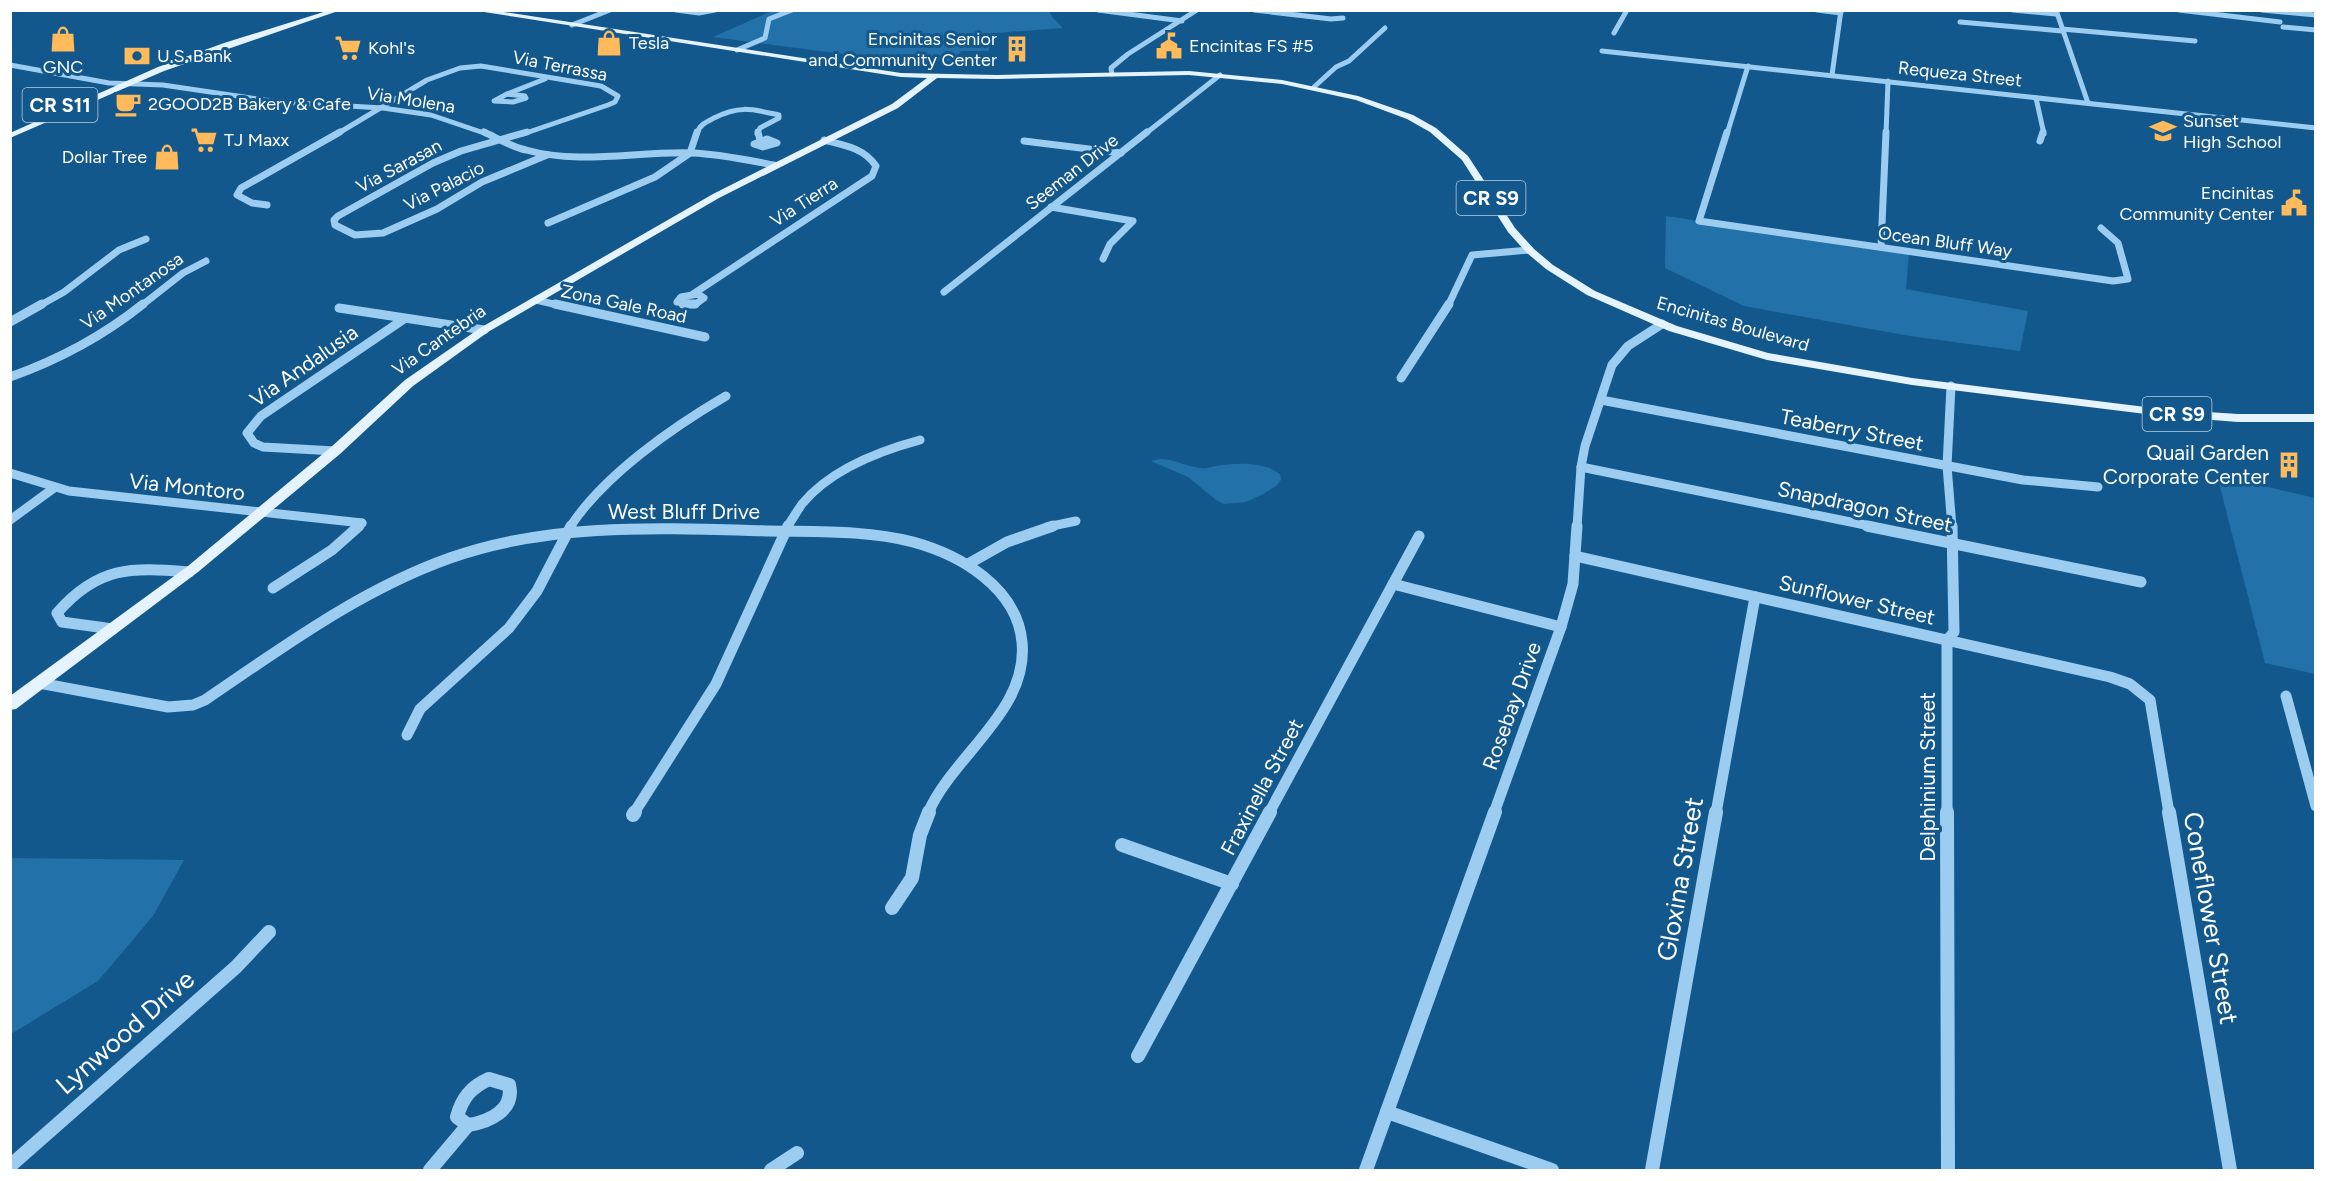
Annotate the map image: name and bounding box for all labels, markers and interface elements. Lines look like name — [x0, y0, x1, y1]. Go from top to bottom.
shop icon: GNC — [48, 24, 78, 54]
shop icon: Tesla — [594, 28, 624, 58]
place label: Encinitas Senior and Community Center — [808, 28, 997, 71]
public building icon: Encinitas FS #5 — [1154, 31, 1184, 61]
place label: Tesla — [629, 32, 669, 54]
supermarket icon: Kohl's — [333, 33, 363, 63]
building icon: Encinitas Senior and Community Center — [1002, 34, 1032, 64]
place label: Encinitas FS #5 — [1189, 35, 1314, 57]
place label: Kohl's — [368, 37, 415, 59]
bank icon: U.S. Bank — [122, 41, 152, 71]
place label: U.S. Bank — [157, 45, 232, 67]
street label: Via Terrassa — [511, 46, 609, 86]
place label: GNC — [43, 56, 83, 78]
street label: Requeza Street — [1897, 57, 2023, 91]
street label: Via Molena — [365, 82, 457, 118]
road number: CR S11 — [22, 88, 98, 122]
cafe icon: 2GOOD2B Bakery & Cafe — [113, 89, 143, 119]
place label: 2GOOD2B Bakery & Cafe — [148, 93, 351, 115]
place label: Sunset High School — [2183, 110, 2281, 153]
school or university icon: Sunset High School — [2148, 116, 2178, 146]
supermarket icon: TJ Maxx — [189, 125, 219, 155]
place label: TJ Maxx — [224, 129, 290, 151]
street label: Seeman Drive — [1021, 129, 1123, 215]
street label: Via Sarasan — [353, 134, 445, 198]
shop icon: Dollar Tree — [152, 142, 182, 172]
place label: Dollar Tree — [62, 146, 147, 168]
street label: Via Palacio — [400, 156, 488, 216]
street label: Via Tierra — [766, 172, 842, 232]
road number: CR S9 — [1456, 181, 1526, 215]
place label: Encinitas Community Center — [2119, 182, 2274, 225]
public building icon: Encinitas Community Center — [2279, 188, 2309, 218]
street label: Ocean Bluff Way — [1877, 222, 2014, 262]
street label: Via Montanosa — [77, 248, 187, 334]
street label: Zona Gale Road — [559, 280, 689, 328]
street label: Encinitas Boulevard — [1654, 292, 1812, 356]
street label: Via Cantebria — [388, 300, 490, 380]
street label: Via Andalusia — [245, 319, 362, 412]
road number: CR S9 — [2142, 397, 2212, 431]
street label: Teaberry Street — [1778, 403, 1926, 456]
place label: Quail Garden Corporate Center — [2103, 440, 2269, 489]
building icon: Quail Garden Corporate Center — [2274, 450, 2304, 480]
street label: Via Montoro — [128, 468, 246, 505]
street label: Snapdragon Street — [1775, 476, 1955, 537]
street label: West Bluff Drive — [608, 499, 760, 524]
street label: Sunflower Street — [1777, 569, 1938, 630]
street label: Rosebay Drive — [1477, 638, 1546, 773]
street label: Delphinium Street — [1915, 692, 1940, 862]
street label: Fraxinella Street — [1215, 714, 1308, 859]
street label: Gloxina Street — [1650, 794, 1710, 963]
street label: Coneflower Street — [2177, 809, 2245, 1027]
street label: Lynwood Drive — [49, 963, 201, 1101]

